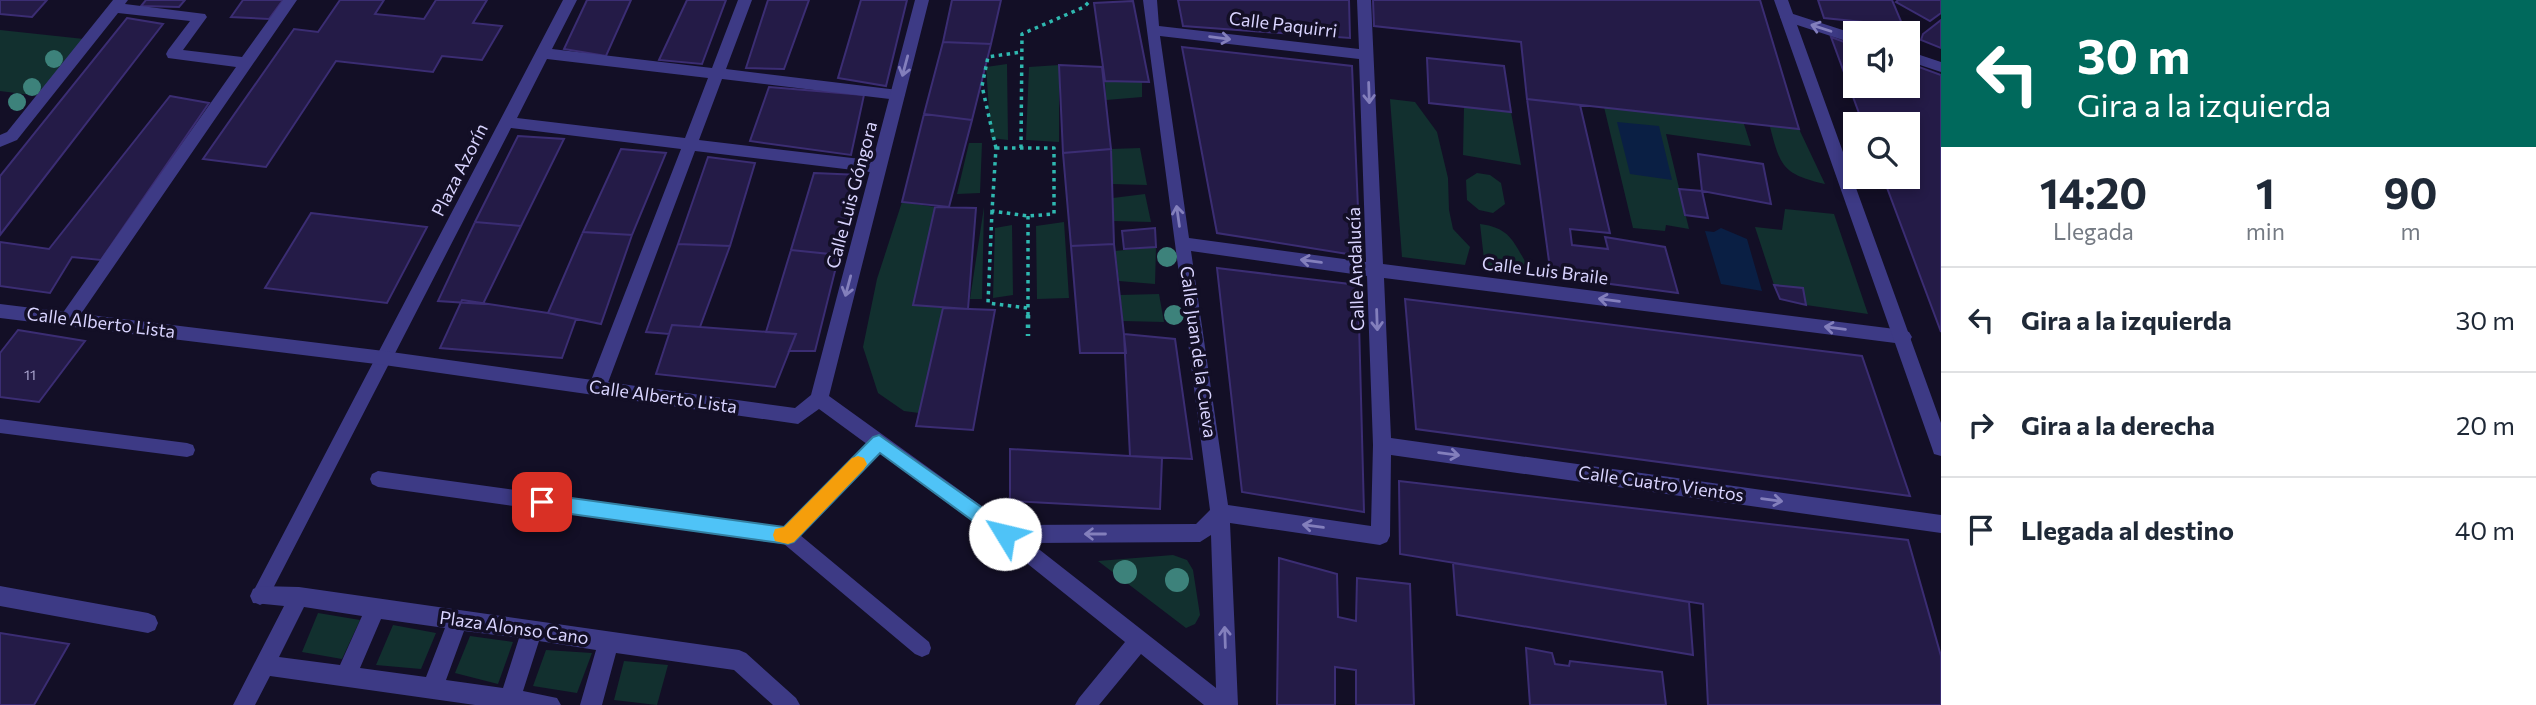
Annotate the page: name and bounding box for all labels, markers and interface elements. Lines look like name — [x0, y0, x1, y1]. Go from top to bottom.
street label: Calle Paquirri — [1228, 6, 1338, 42]
one-way arrow — [1810, 21, 1832, 33]
map controls — [1843, 21, 1920, 189]
button: sound — [1843, 21, 1920, 98]
text: 30 m — [2077, 24, 2190, 84]
icon: left — [1962, 28, 2053, 119]
one-way arrow — [1208, 31, 1230, 44]
one-way arrow — [898, 54, 911, 77]
one-way arrow — [1363, 81, 1376, 104]
text: Gira a la izquierda — [2077, 84, 2331, 124]
button: search — [1843, 112, 1920, 189]
street label: Plaza Azorín — [426, 119, 492, 220]
street label: Calle Luis Góngora — [821, 119, 881, 271]
text: 14:20 — [2040, 166, 2147, 218]
text: 1 — [2256, 166, 2275, 218]
text: 90 — [2384, 166, 2437, 218]
one-way arrow — [1172, 205, 1185, 228]
street label: Calle Andalucía — [1342, 207, 1368, 331]
text: Llegada — [2053, 217, 2134, 245]
text: min — [2246, 217, 2285, 245]
text: m — [2400, 217, 2420, 245]
street label: Calle Luis Braile — [1481, 251, 1610, 289]
one-way arrow — [1300, 254, 1323, 267]
street label: Calle Juan de la Cueva — [1176, 265, 1222, 439]
one-way arrow — [841, 274, 854, 297]
one-way arrow — [1599, 293, 1621, 306]
icon: left — [1962, 301, 2000, 339]
street label: Calle Alberto Lista — [26, 302, 177, 342]
text: Gira a la izquierda — [2021, 304, 2232, 335]
text: 30 m — [2456, 304, 2515, 335]
one-way arrow — [1371, 308, 1384, 331]
one-way arrow — [1824, 322, 1847, 335]
house number: 11 — [24, 366, 36, 383]
street label: Calle Alberto Lista — [588, 375, 739, 417]
icon: right — [1962, 406, 2000, 444]
text: Gira a la derecha — [2021, 409, 2215, 440]
text: 20 m — [2456, 409, 2515, 440]
one-way arrow — [1437, 448, 1460, 461]
street label: Calle Cuatro Vientos — [1577, 461, 1745, 506]
pin — [512, 472, 572, 532]
icon: arrive — [523, 483, 561, 521]
one-way arrow — [1760, 493, 1782, 506]
position arrow — [968, 497, 1042, 571]
icon: arrive — [1962, 511, 2000, 549]
text: Llegada al destino — [2021, 514, 2234, 545]
text: 40 m — [2455, 514, 2515, 545]
one-way arrow — [1302, 519, 1325, 532]
one-way arrow — [1084, 527, 1107, 541]
street label: Plaza Alonso Cano — [438, 606, 590, 648]
one-way arrow — [1218, 626, 1231, 649]

